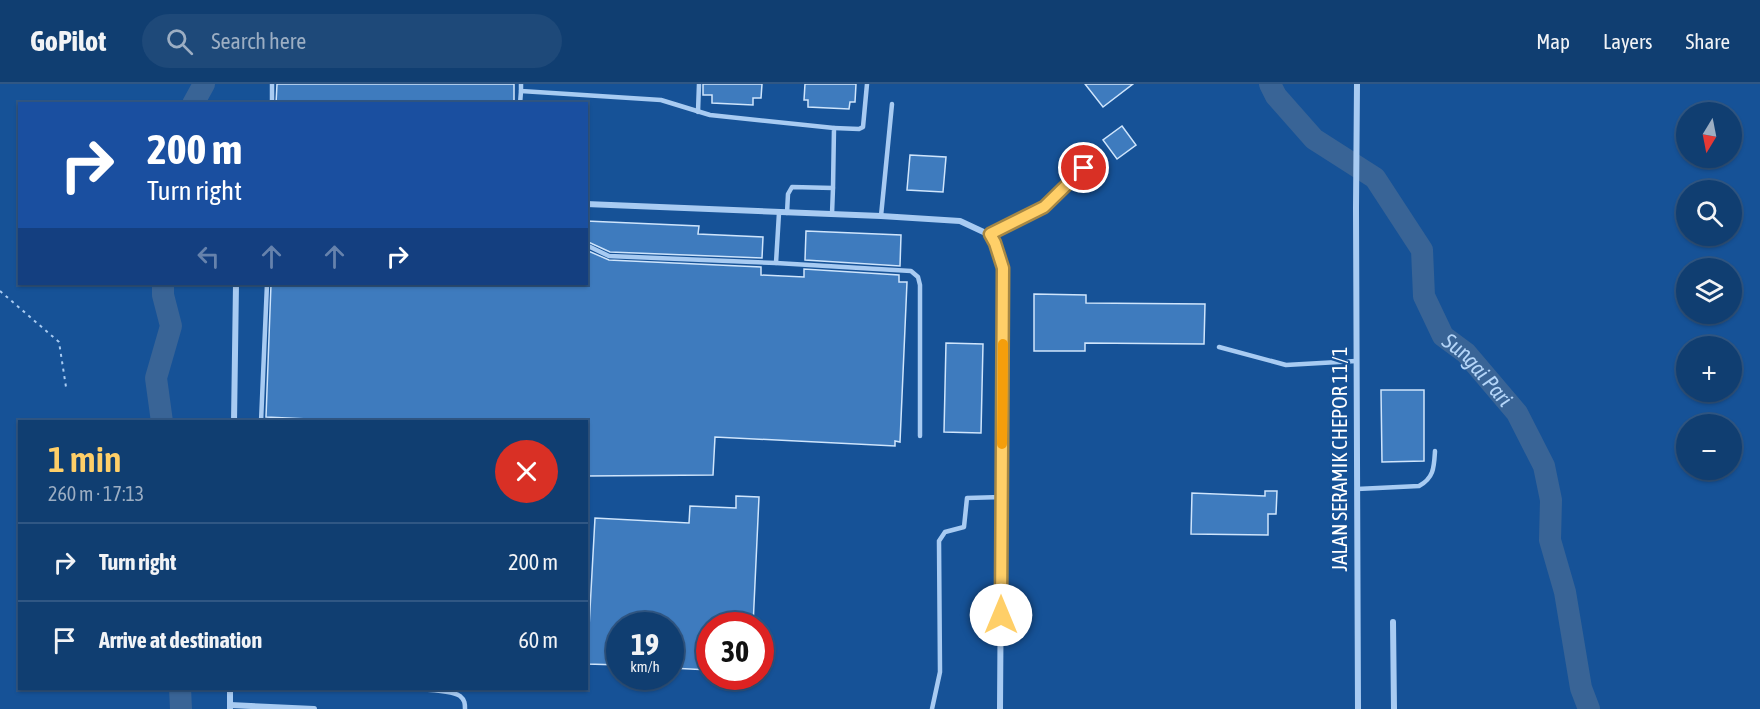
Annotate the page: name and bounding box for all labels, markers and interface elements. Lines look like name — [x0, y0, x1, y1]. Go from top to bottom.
search box — [142, 14, 562, 68]
text: GoPilot — [30, 25, 106, 57]
icon: search — [163, 25, 196, 58]
text: Search here — [211, 28, 306, 54]
text: Map — [1536, 29, 1570, 53]
text: Layers — [1603, 29, 1653, 53]
text: Share — [1686, 29, 1730, 53]
north arrow — [1676, 102, 1742, 168]
map controls — [1676, 102, 1742, 480]
text: 200 m — [147, 125, 242, 173]
icon: right — [48, 126, 126, 204]
pin — [1058, 142, 1109, 193]
icon: arrive — [1067, 151, 1100, 184]
text: Turn right — [147, 175, 242, 206]
button: search — [1676, 180, 1742, 246]
icon: left — [192, 240, 225, 273]
icon: ahead — [255, 240, 288, 273]
icon: ahead — [318, 240, 351, 273]
icon: right — [381, 240, 414, 273]
button: layers — [1676, 258, 1742, 324]
water label: Sungai Pari — [1437, 327, 1518, 411]
button: + — [1676, 336, 1742, 402]
street label: JALAN SERAMIK CHEPOR 11/1 — [1327, 346, 1351, 572]
button: − — [1676, 414, 1742, 480]
text: 1 min — [48, 438, 122, 480]
button: close — [495, 440, 558, 503]
text: 260 m · 17:13 — [48, 482, 144, 505]
icon: right — [48, 546, 81, 579]
text: Turn right — [99, 549, 176, 575]
text: 200 m — [508, 549, 558, 575]
position arrow — [969, 583, 1033, 647]
speed limit sign: 30 — [696, 612, 774, 690]
icon: arrive — [48, 624, 81, 657]
text: Arrive at destination — [99, 627, 262, 653]
text: 60 m — [518, 627, 558, 653]
text: 19 — [631, 627, 659, 661]
text: km/h — [630, 658, 660, 675]

